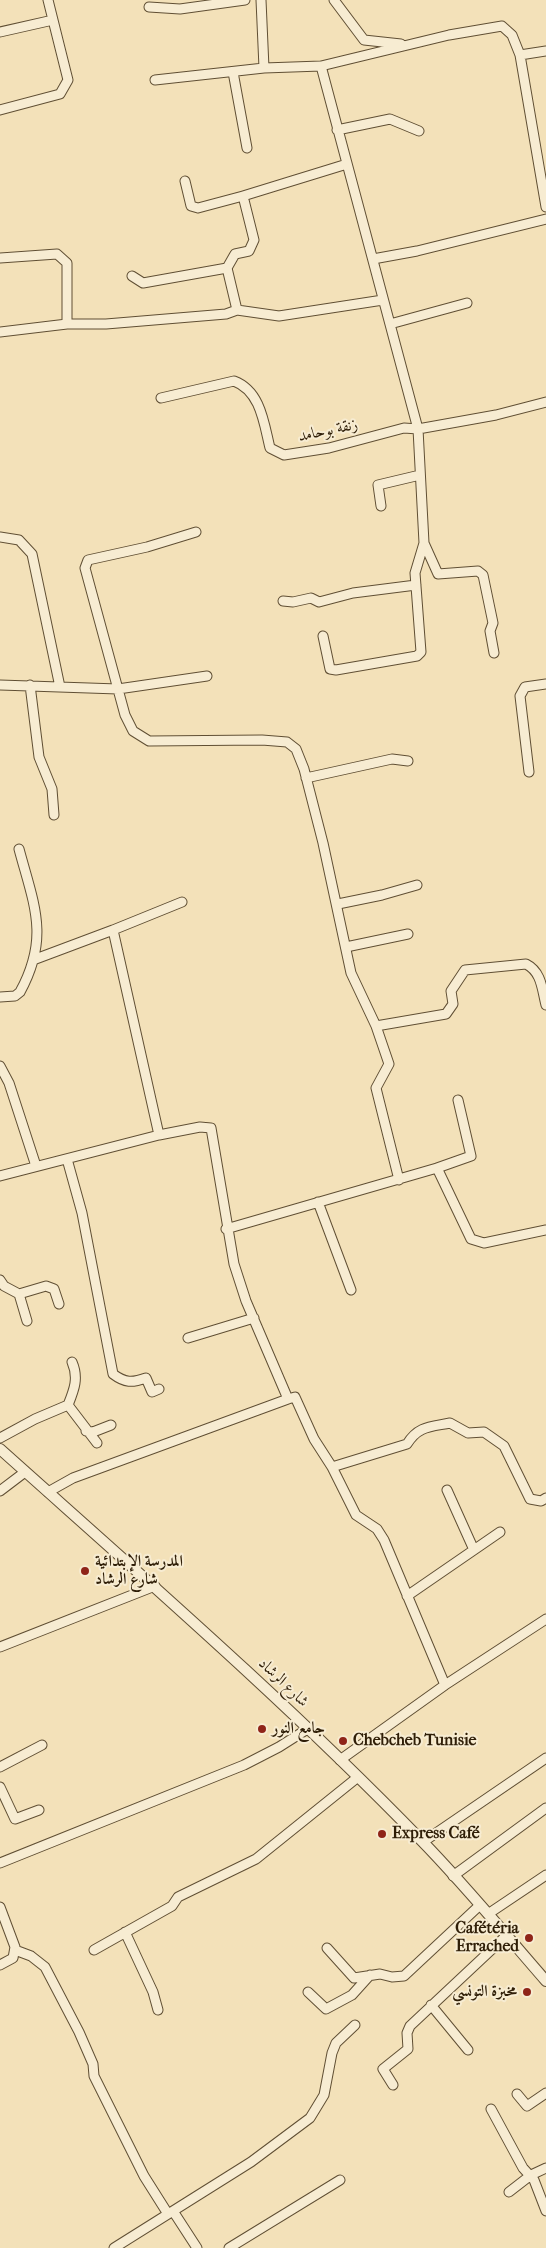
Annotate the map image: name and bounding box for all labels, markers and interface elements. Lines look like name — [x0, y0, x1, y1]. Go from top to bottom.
street label: زنقة بوحامد — [296, 415, 360, 447]
place label: المدرسة الإبتدائية شارع الرشاد — [95, 1552, 183, 1590]
marker: المدرسة الإبتدائية شارع الرشاد — [79, 1565, 91, 1577]
street label: شارع الرشاد — [254, 1654, 312, 1712]
place label: جامع النور — [272, 1719, 325, 1739]
marker: جامع النور — [256, 1723, 268, 1735]
place label: Chebcheb Tunisie — [353, 1731, 476, 1751]
marker: Chebcheb Tunisie — [337, 1735, 349, 1747]
place label: Express Café — [392, 1824, 480, 1844]
marker: Express Café — [376, 1828, 388, 1840]
place label: Cafétéria Errached — [455, 1919, 519, 1957]
marker: Cafétéria Errached — [523, 1932, 535, 1944]
place label: مخبزة التونسي — [452, 1982, 517, 2002]
marker: مخبزة التونسي — [521, 1986, 533, 1998]

